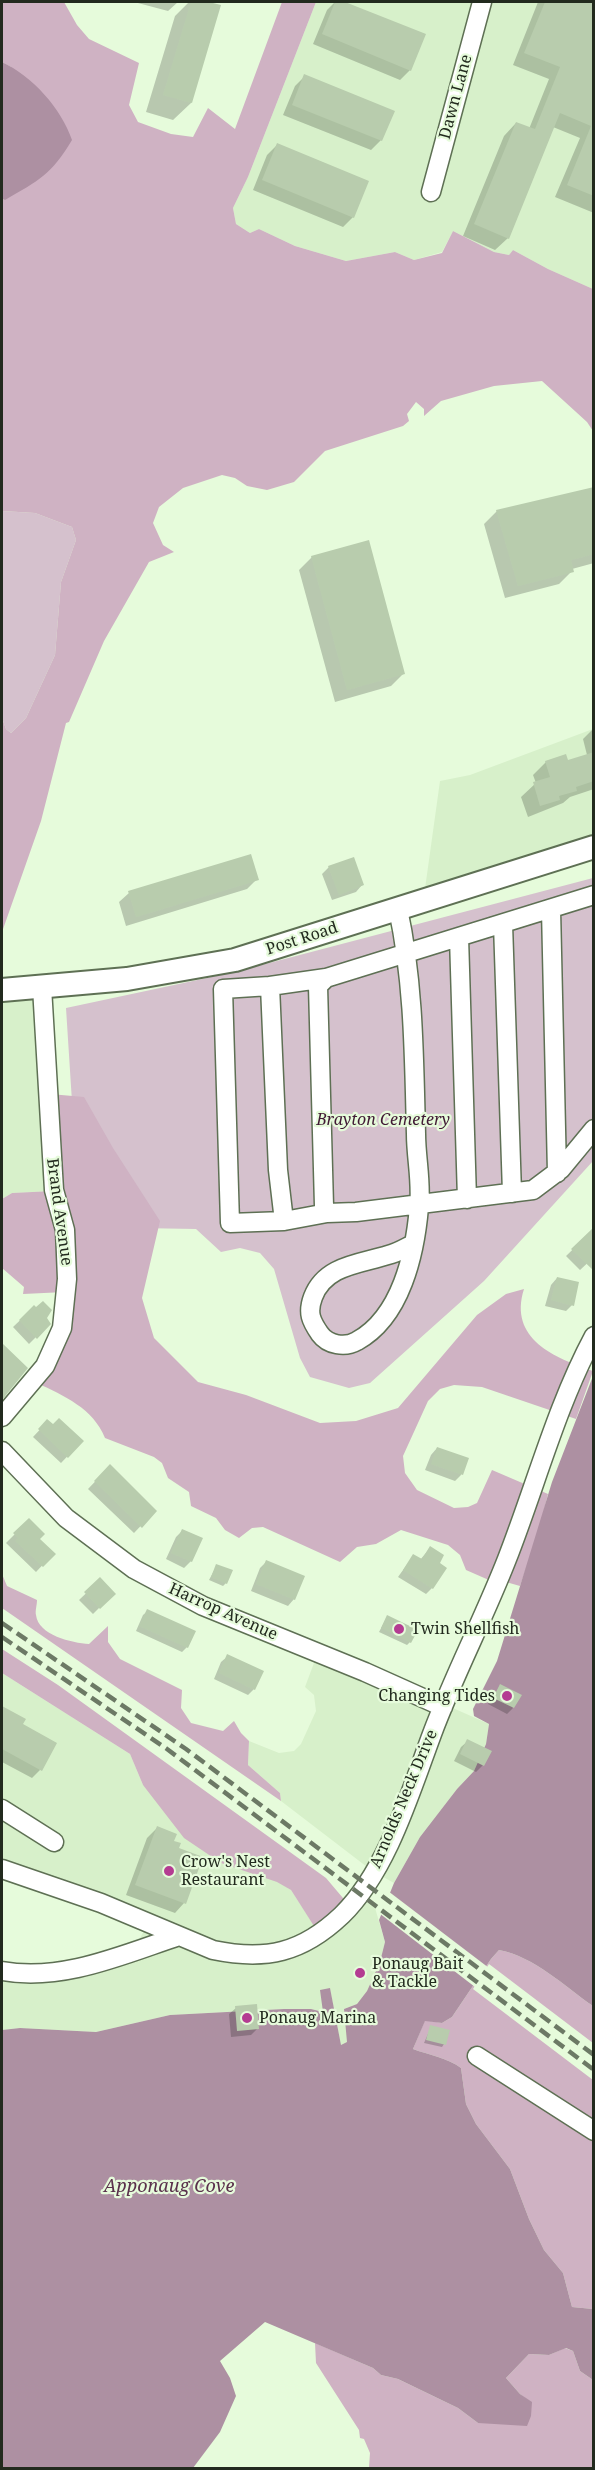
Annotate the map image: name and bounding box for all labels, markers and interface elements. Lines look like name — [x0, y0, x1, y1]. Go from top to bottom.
street label: Dawn Lane — [435, 53, 477, 141]
street label: Post Road — [264, 918, 340, 960]
park label: Brayton Cemetery — [316, 1110, 450, 1130]
street label: Brand Avenue — [42, 1157, 76, 1267]
street label: Harrop Avenue — [166, 1579, 280, 1645]
place label: Twin Shellfish — [411, 1619, 520, 1639]
marker: Twin Shellfish — [392, 1622, 406, 1636]
place label: Changing Tides — [378, 1686, 495, 1706]
marker: Changing Tides — [500, 1689, 514, 1703]
street label: Arnolds Neck Drive — [366, 1727, 442, 1871]
place label: Crow's Nest Restaurant — [181, 1852, 270, 1890]
marker: Crow's Nest Restaurant — [162, 1864, 176, 1878]
place label: Ponaug Bait & Tackle — [372, 1954, 463, 1992]
marker: Ponaug Bait & Tackle — [353, 1966, 367, 1980]
place label: Ponaug Marina — [259, 2008, 376, 2028]
marker: Ponaug Marina — [240, 2011, 254, 2025]
water label: Apponaug Cove — [104, 2176, 234, 2198]

